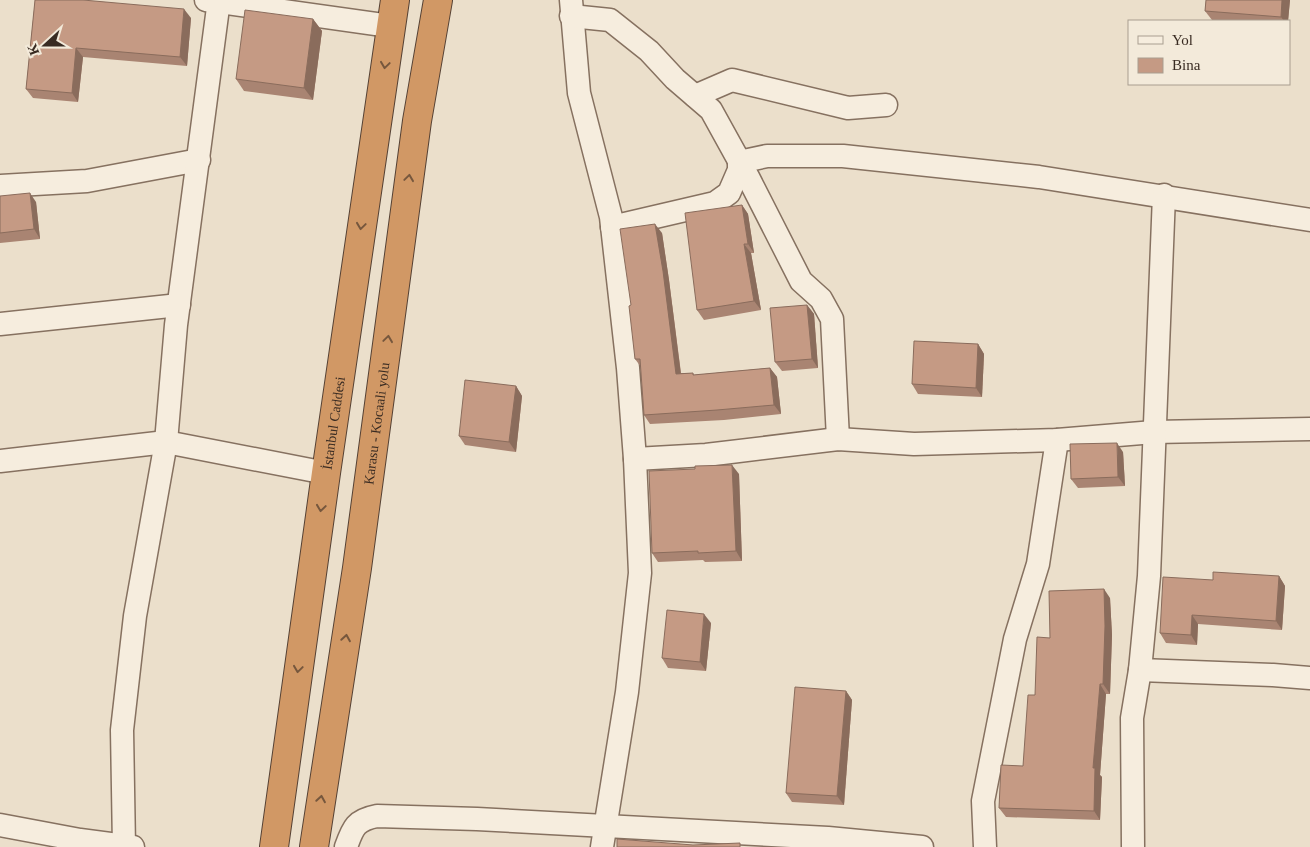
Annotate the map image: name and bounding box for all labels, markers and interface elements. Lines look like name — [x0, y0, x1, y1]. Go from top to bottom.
north arrow — [20, 20, 70, 70]
legend — [1128, 20, 1290, 85]
text: Yol — [1172, 32, 1193, 48]
text: K — [24, 42, 42, 57]
text: Bina — [1172, 57, 1201, 73]
one-way arrow — [380, 61, 390, 70]
one-way arrow — [403, 173, 414, 181]
one-way arrow — [357, 222, 367, 231]
one-way arrow — [382, 334, 392, 343]
street label: Karasu - Kocaali yolu — [361, 361, 392, 486]
street label: İstanbul Caddesi — [319, 376, 347, 471]
one-way arrow — [316, 504, 326, 513]
one-way arrow — [340, 634, 351, 642]
one-way arrow — [294, 665, 304, 674]
one-way arrow — [315, 794, 326, 802]

